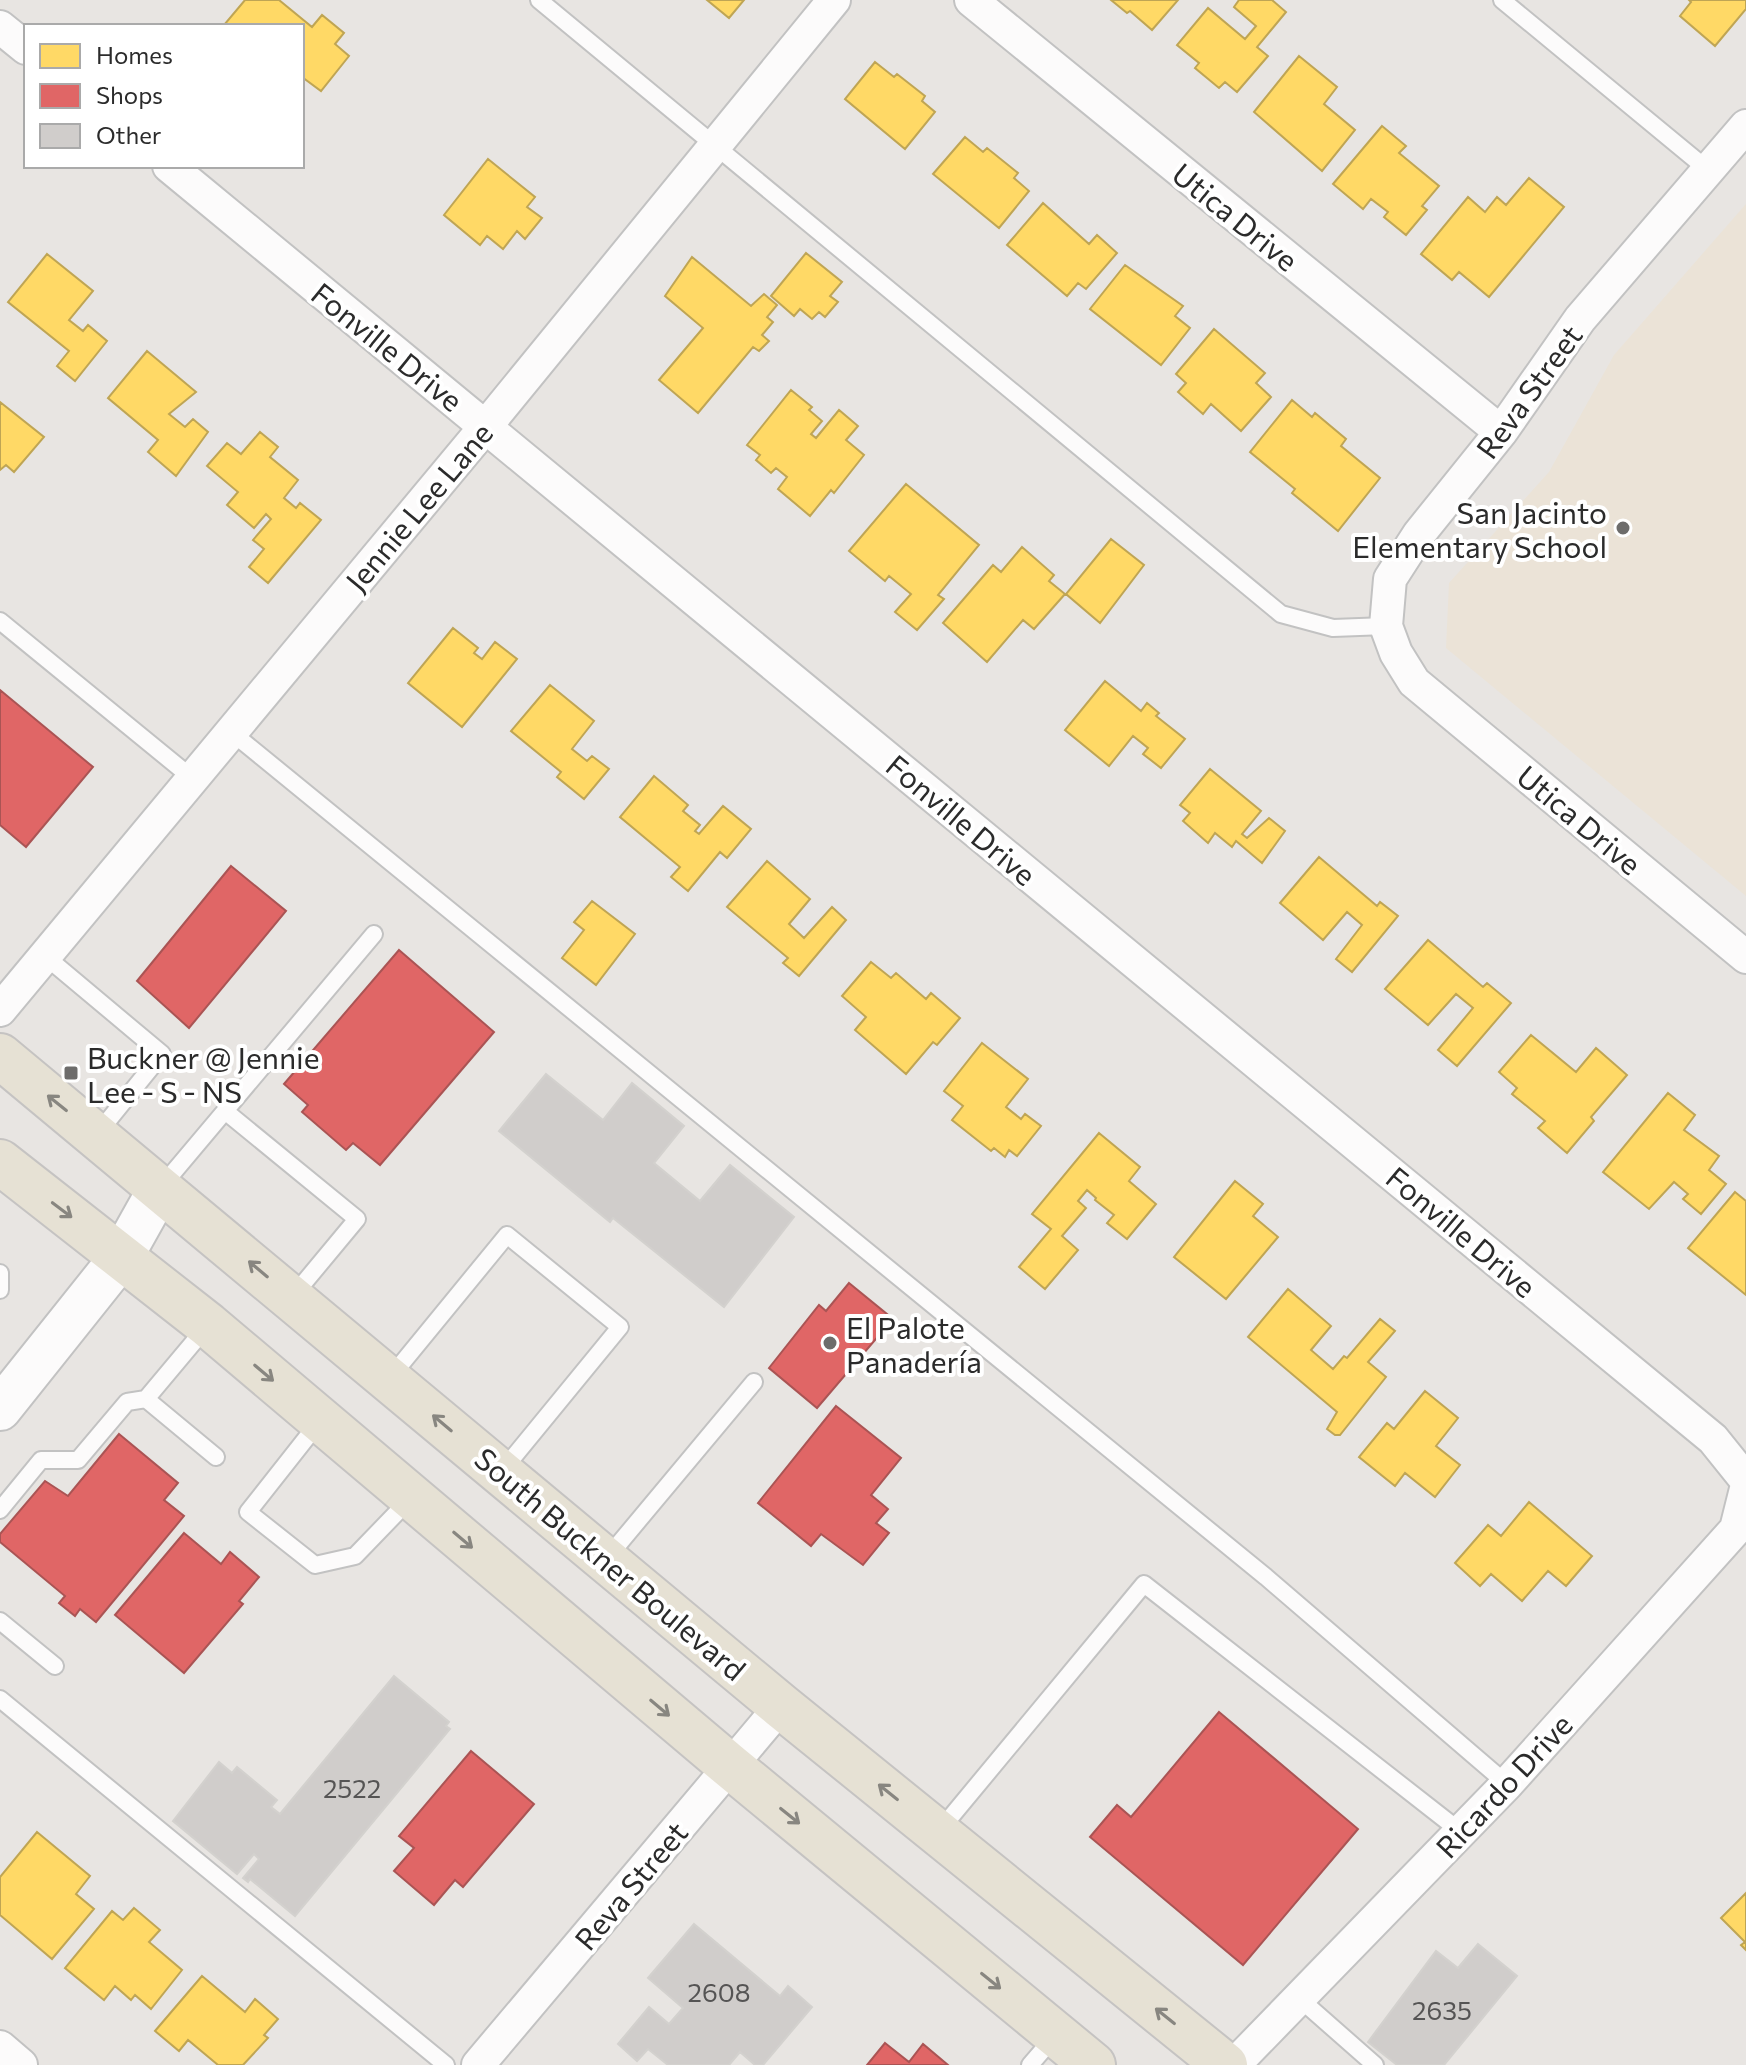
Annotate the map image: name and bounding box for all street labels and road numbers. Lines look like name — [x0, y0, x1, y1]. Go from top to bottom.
street label: Utica Drive — [1166, 154, 1306, 278]
street label: Fonville Drive — [305, 274, 471, 418]
street label: Reva Street — [1467, 317, 1589, 465]
street label: Jennie Lee Lane — [337, 414, 499, 598]
street label: Fonville Drive — [880, 746, 1044, 892]
street label: Utica Drive — [1510, 756, 1650, 882]
street label: Fonville Drive — [1380, 1158, 1544, 1304]
street label: South Buckner Boulevard — [468, 1439, 754, 1687]
street label: Ricardo Drive — [1427, 1705, 1579, 1865]
street label: Reva Street — [566, 1813, 694, 1957]

